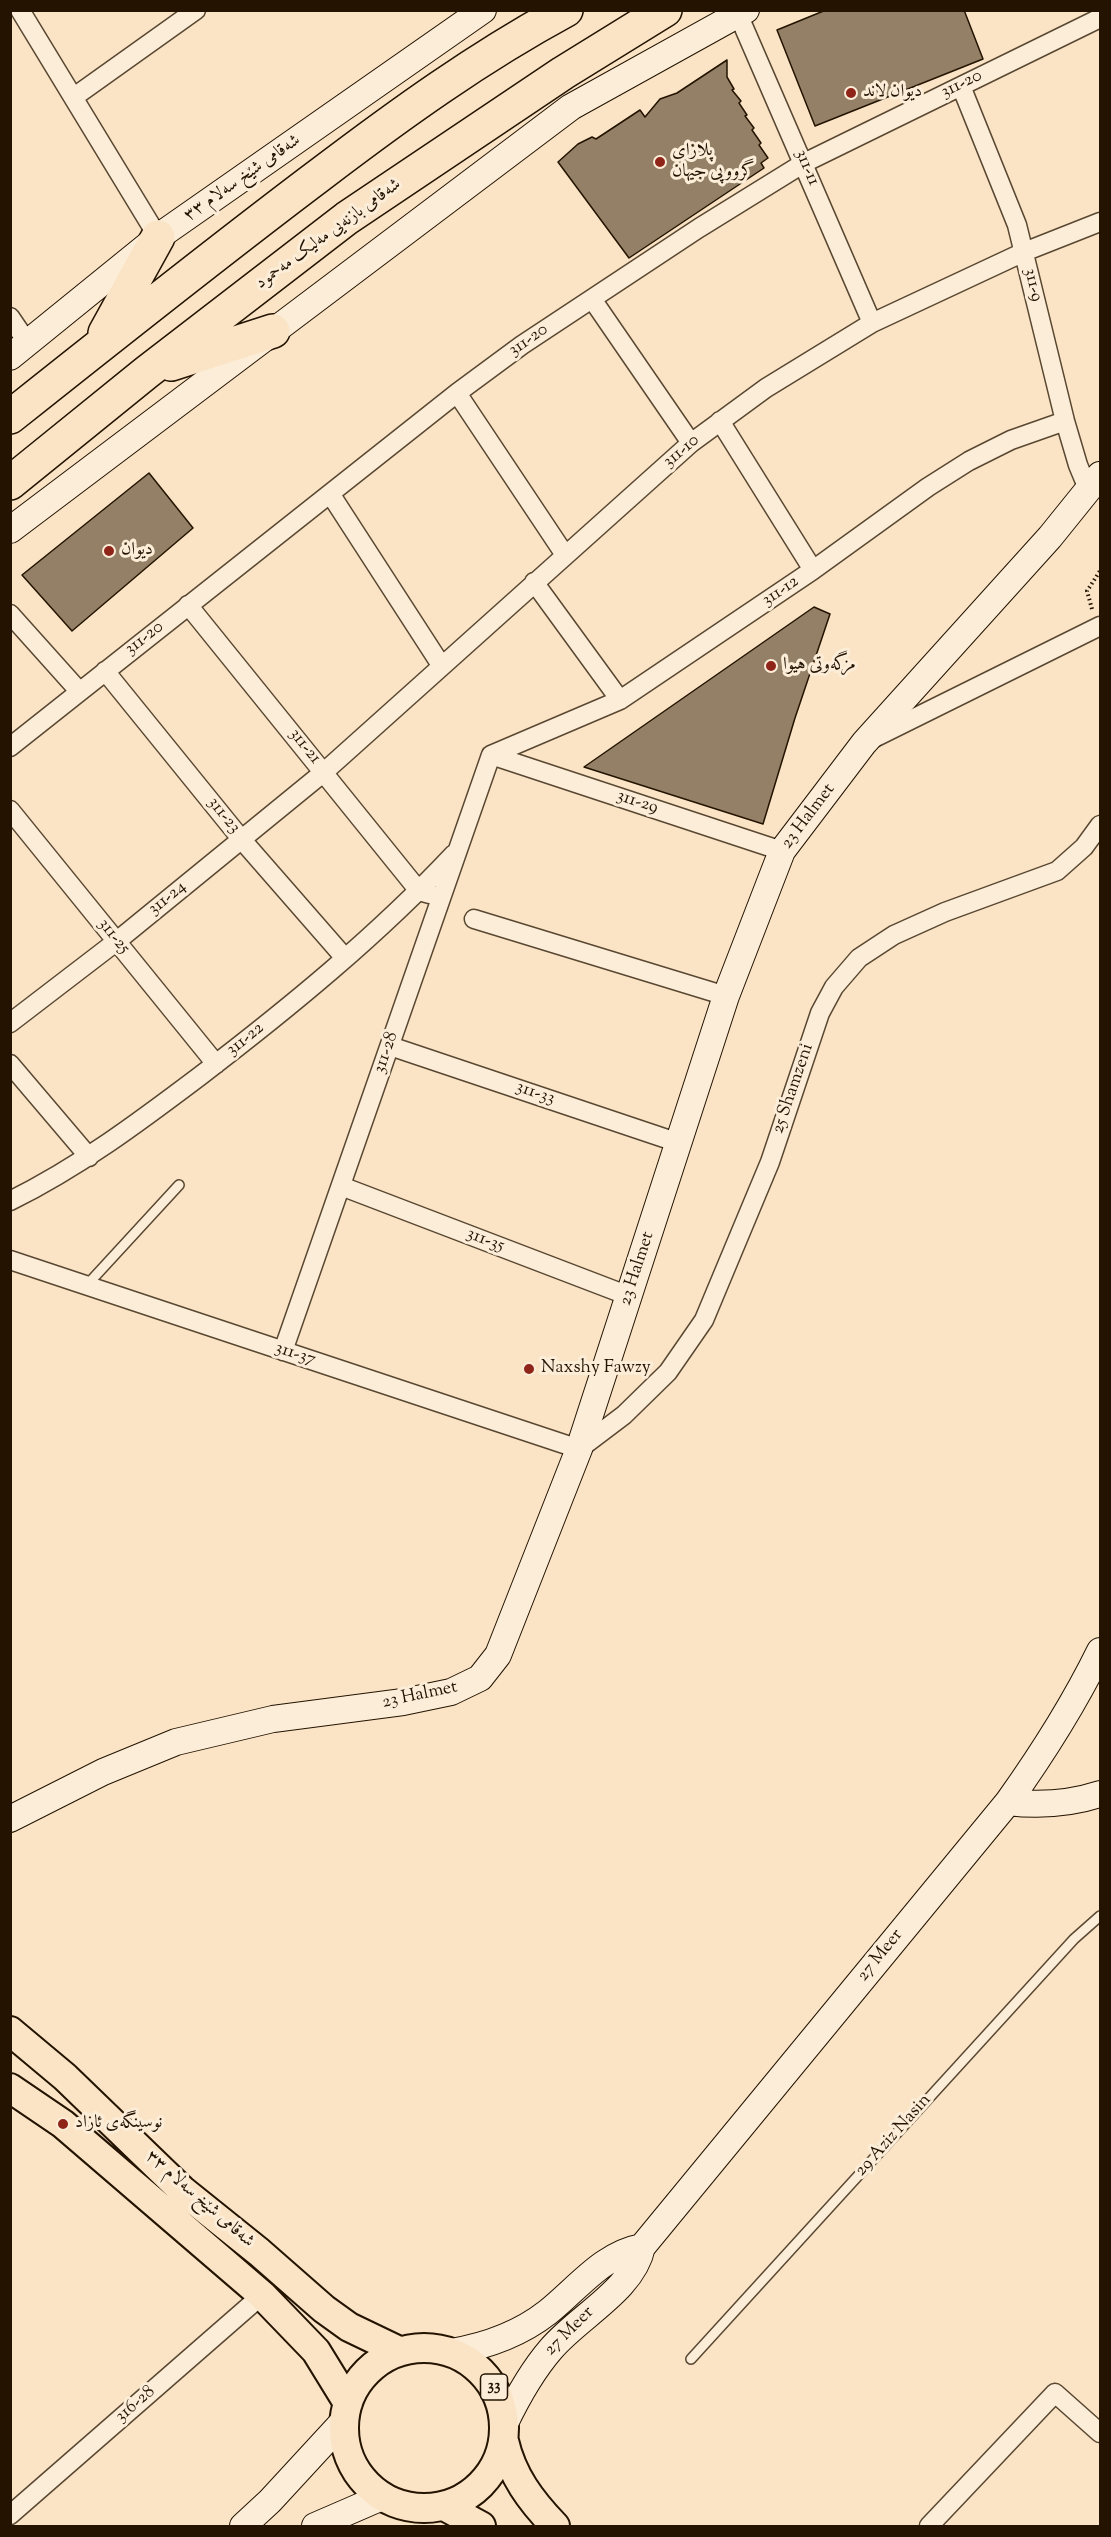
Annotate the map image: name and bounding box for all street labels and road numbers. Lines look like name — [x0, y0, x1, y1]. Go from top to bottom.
street label: 311-20 — [938, 66, 986, 104]
street label: شەقامی شێخ سەلام ٣٣ — [181, 131, 305, 227]
street label: 311-11 — [789, 147, 823, 189]
street label: شەقامی بازنەیی مەلیک مەحمود — [252, 175, 406, 295]
street label: 311-9 — [1017, 266, 1047, 304]
street label: 311-20 — [505, 320, 553, 362]
street label: 311-10 — [659, 431, 705, 473]
street label: 311-12 — [758, 572, 804, 612]
street label: 311-20 — [121, 617, 169, 661]
street label: 311-21 — [283, 725, 325, 769]
street label: 23 Halmet — [777, 780, 841, 854]
street label: 311-29 — [613, 786, 661, 820]
street label: 311-23 — [202, 793, 244, 839]
street label: 311-24 — [145, 877, 191, 921]
street label: 311-25 — [92, 915, 134, 959]
street label: 311-22 — [223, 1018, 269, 1062]
street label: 311-28 — [370, 1029, 404, 1077]
street label: 25 Shamzeni — [769, 1041, 819, 1137]
street label: 311-33 — [513, 1077, 557, 1111]
street label: 311-35 — [463, 1224, 507, 1258]
street label: 23 Halmet — [616, 1229, 660, 1309]
street label: 311-37 — [272, 1338, 318, 1372]
street label: 23 Halmet — [380, 1678, 460, 1714]
street label: 27 Meer — [853, 1925, 909, 1987]
street label: 29 Aziz Nasin — [851, 2090, 937, 2182]
street label: شەقامی شێخ سەلام ٣٣ — [140, 2147, 258, 2253]
street label: 27 Meer — [541, 2303, 599, 2361]
road number: 33 — [480, 2374, 508, 2400]
street label: 316-28 — [112, 2382, 160, 2428]

